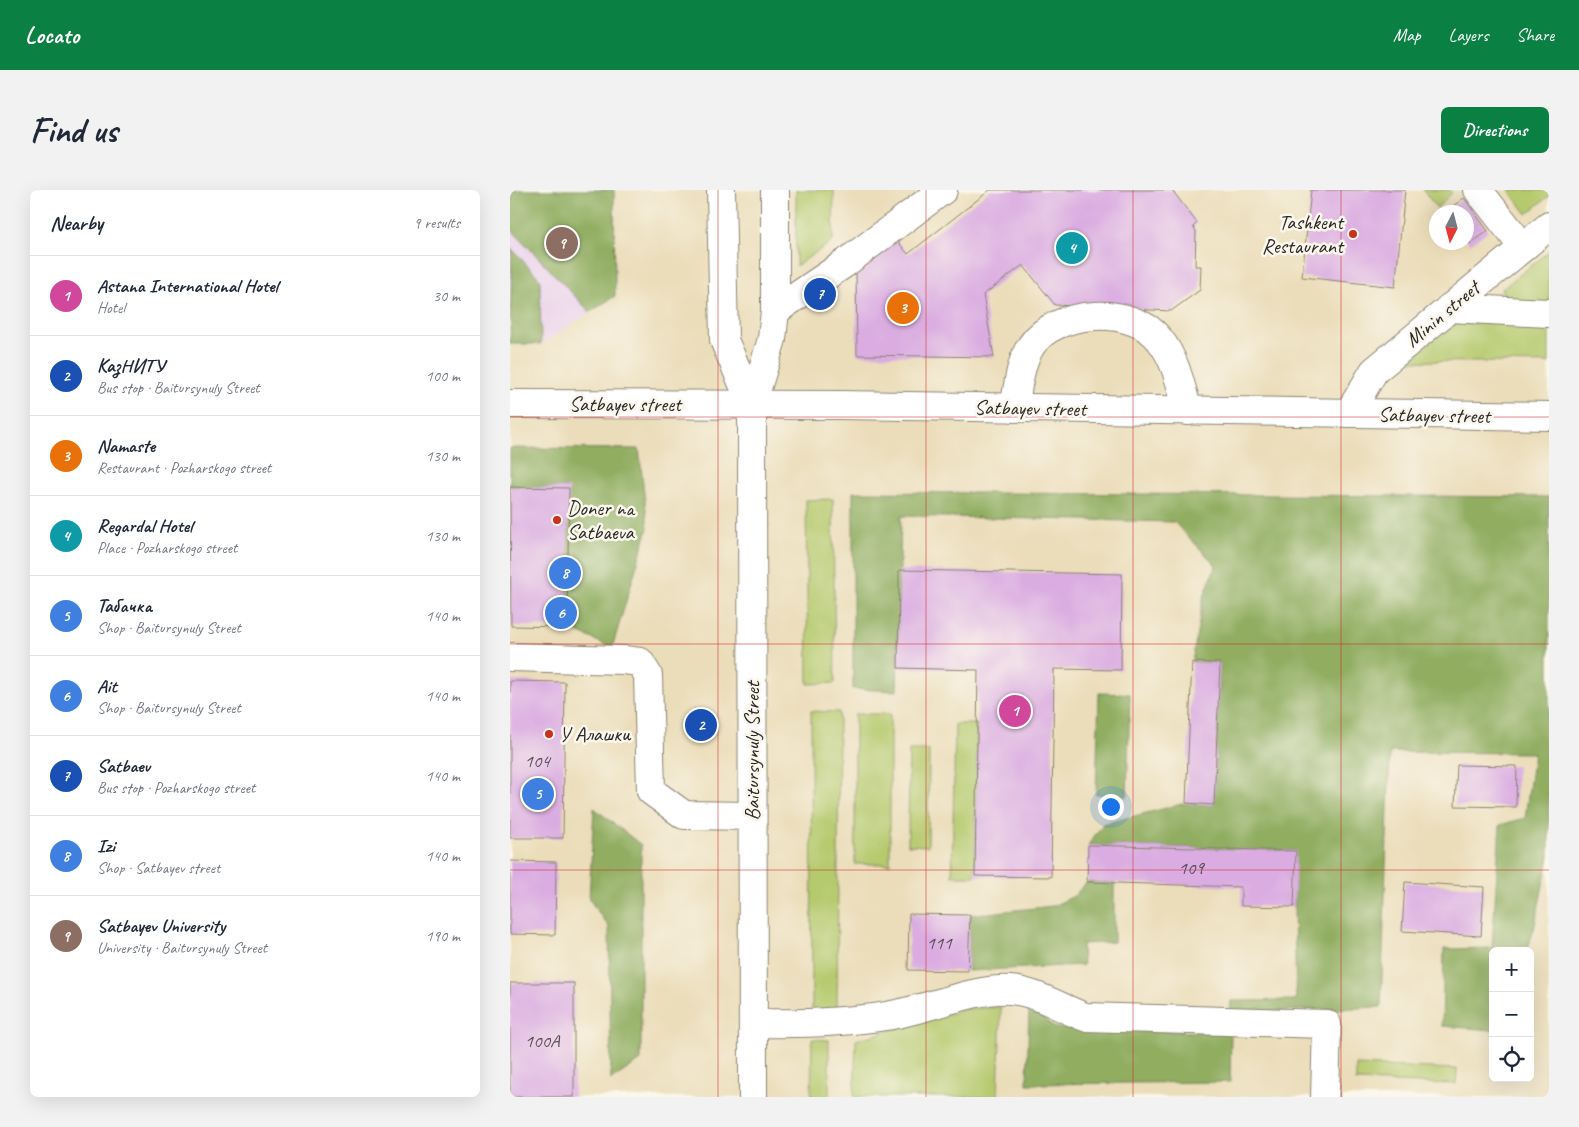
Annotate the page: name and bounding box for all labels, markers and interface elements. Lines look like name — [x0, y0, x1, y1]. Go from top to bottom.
text: Locato — [25, 20, 79, 50]
text: Map — [1393, 24, 1421, 46]
text: Layers — [1449, 24, 1488, 46]
text: Share — [1516, 24, 1554, 46]
button: Directions — [1441, 107, 1549, 153]
text: Find us — [30, 108, 117, 153]
north arrow — [1429, 205, 1474, 250]
place label: Tashkent Restaurant — [1262, 209, 1345, 259]
text: Nearby — [50, 210, 103, 236]
text: 9 results — [413, 213, 460, 233]
pin: 9 — [546, 224, 578, 262]
marker: Tashkent Restaurant — [1347, 228, 1359, 240]
pin: 4 — [1056, 229, 1088, 267]
street label: Minin street — [1399, 273, 1487, 353]
text: Astana International Hotel — [97, 274, 278, 298]
pin: 7 — [804, 275, 836, 313]
text: 1 — [62, 286, 70, 306]
text: 30 m — [433, 286, 460, 306]
pin: 3 — [887, 289, 919, 327]
text: Hotel — [97, 298, 125, 318]
text: КазНИТУ — [97, 354, 165, 378]
text: 2 — [62, 366, 70, 386]
text: 100 m — [426, 366, 460, 386]
text: Bus stop · Baitursynuly Street — [97, 378, 260, 398]
street label: Satbayev street — [569, 391, 683, 417]
street label: Satbayev street — [974, 394, 1088, 422]
street label: Satbayev street — [1378, 401, 1492, 429]
text: Namaste — [97, 434, 155, 458]
text: 3 — [62, 446, 70, 466]
text: 130 m — [426, 446, 460, 466]
text: Restaurant · Pozharskogo street — [97, 458, 271, 478]
place label: Doner na Satbaeva — [567, 495, 636, 545]
text: Regardal Hotel — [97, 514, 192, 538]
marker: Doner na Satbaeva — [551, 514, 563, 526]
text: 4 — [62, 526, 70, 546]
text: 130 m — [426, 526, 460, 546]
text: Place · Pozharskogo street — [97, 538, 237, 558]
pin: 8 — [549, 554, 581, 592]
text: Табачка — [97, 594, 152, 618]
pin: 6 — [545, 594, 577, 632]
text: 5 — [63, 606, 69, 626]
text: 140 m — [426, 606, 460, 626]
text: Shop · Baitursynuly Street — [97, 618, 241, 638]
text: Ait — [97, 674, 117, 698]
street label: Baitursynuly Street — [739, 679, 765, 820]
text: 6 — [62, 686, 70, 706]
text: 140 m — [426, 686, 460, 706]
pin: 1 — [999, 692, 1031, 730]
text: Shop · Baitursynuly Street — [97, 698, 241, 718]
pin: 2 — [685, 706, 717, 744]
place label: У Алашки — [559, 721, 632, 747]
marker: У Алашки — [543, 728, 555, 740]
house number: 104 — [524, 749, 552, 773]
text: Satbaev — [97, 754, 150, 778]
text: 7 — [62, 766, 70, 786]
text: 140 m — [426, 766, 460, 786]
pin: 5 — [522, 775, 554, 813]
text: Bus stop · Pozharskogo street — [97, 778, 255, 798]
your location — [1098, 794, 1124, 820]
text: Izi — [97, 834, 115, 858]
text: 8 — [62, 846, 70, 866]
text: 140 m — [426, 846, 460, 866]
house number: 109 — [1178, 856, 1205, 880]
text: Shop · Satbayev street — [97, 858, 220, 878]
text: Satbayev University — [97, 914, 225, 938]
text: 9 — [62, 926, 70, 946]
text: 190 m — [426, 926, 460, 946]
house number: 111 — [926, 931, 953, 955]
text: University · Baitursynuly Street — [97, 938, 267, 958]
map controls — [1489, 947, 1534, 1082]
button: + — [1489, 947, 1534, 992]
button: − — [1489, 992, 1534, 1037]
house number: 100А — [524, 1029, 561, 1053]
button: locate — [1489, 1037, 1534, 1082]

